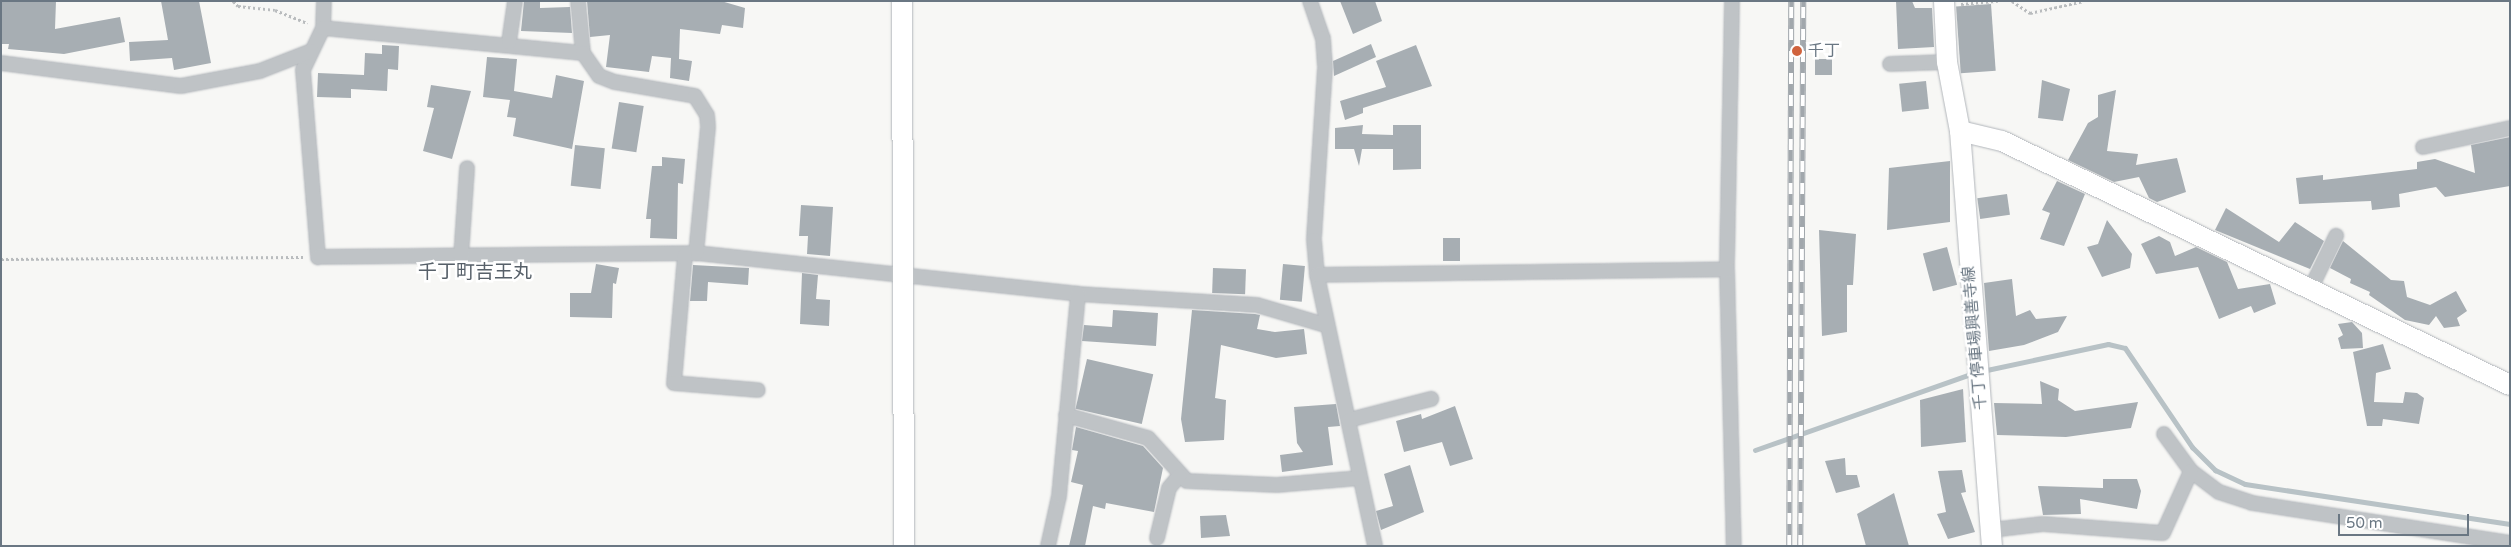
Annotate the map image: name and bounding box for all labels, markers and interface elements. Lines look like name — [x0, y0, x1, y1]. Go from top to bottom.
place label: 千丁 — [1808, 41, 1840, 61]
marker: 千丁 — [1790, 44, 1804, 58]
district label: 千丁町吉王丸 — [418, 262, 532, 284]
street label: 千丁停車場興善寺線 — [1959, 265, 1991, 411]
scale bar — [2341, 504, 2472, 536]
text: 50 m — [2346, 514, 2383, 532]

